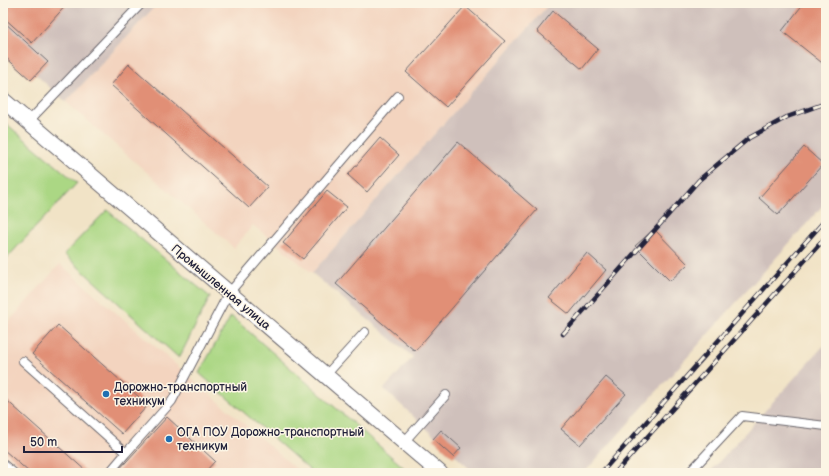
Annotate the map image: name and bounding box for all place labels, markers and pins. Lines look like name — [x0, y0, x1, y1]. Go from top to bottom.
place label: Дорожно-транспортный техникум — [114, 380, 247, 409]
marker: Дорожно-транспортный техникум — [101, 389, 111, 399]
place label: ОГА ПОУ Дорожно-транспортный техникум — [177, 425, 364, 454]
marker: ОГА ПОУ Дорожно-транспортный техникум — [164, 434, 174, 444]

